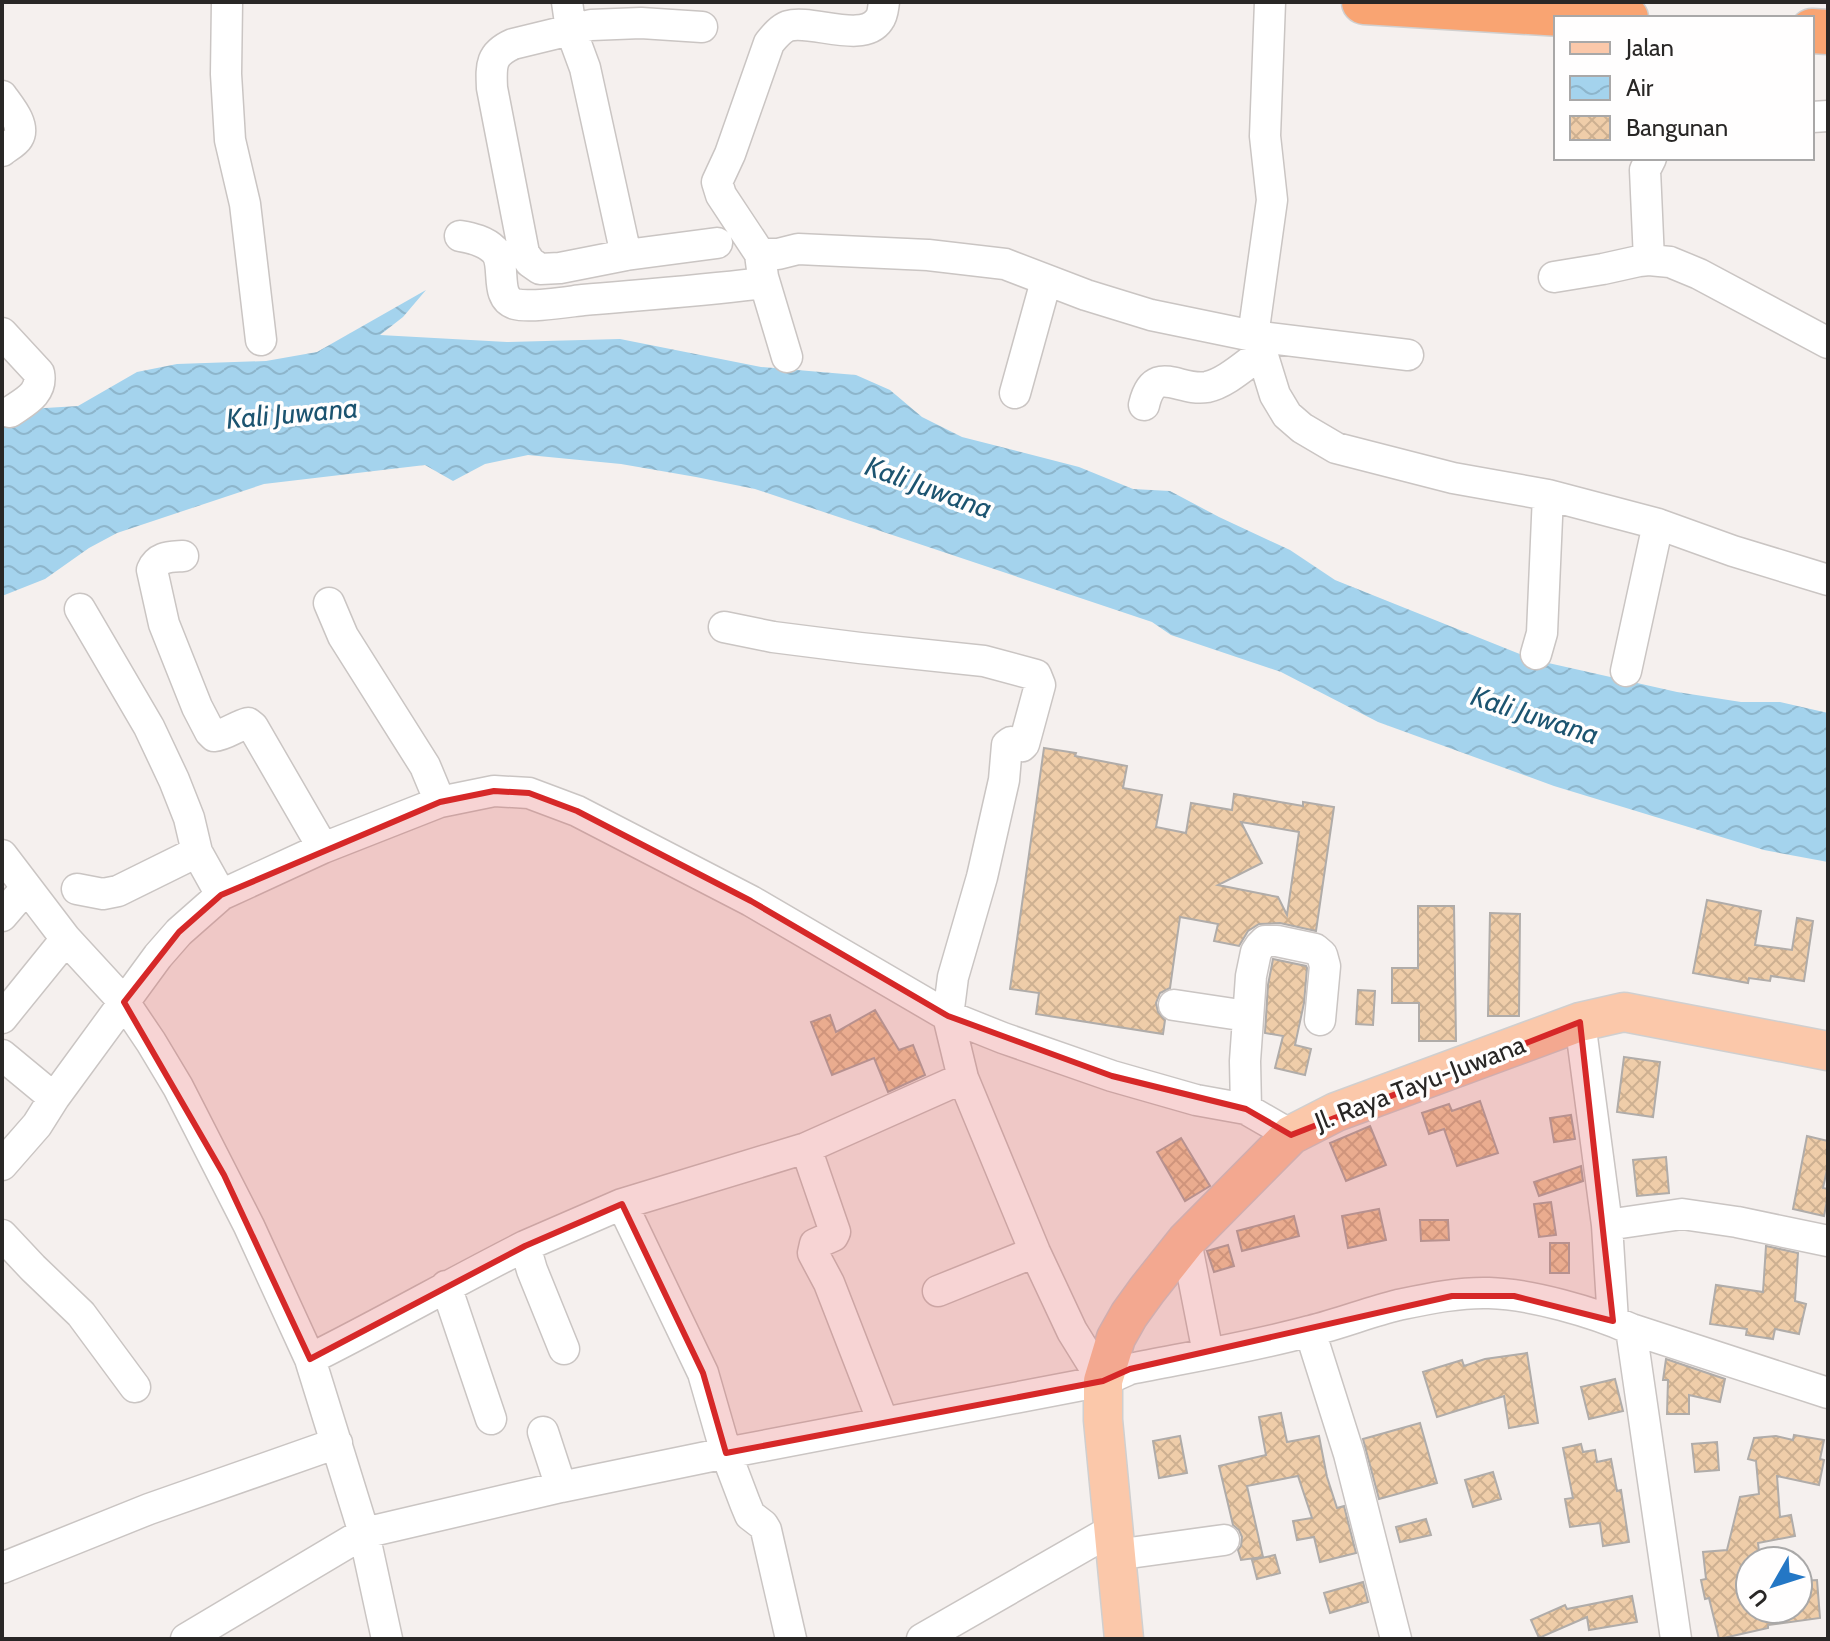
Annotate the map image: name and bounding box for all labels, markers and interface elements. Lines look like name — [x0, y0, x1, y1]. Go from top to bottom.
legend — [1554, 16, 1814, 160]
text: Jalan — [1625, 33, 1674, 62]
text: Air — [1626, 73, 1654, 102]
text: Bangunan — [1626, 113, 1728, 142]
water label: Kali Juwana — [225, 390, 359, 436]
water label: Kali Juwana — [861, 448, 997, 526]
water label: Kali Juwana — [1467, 678, 1603, 752]
street label: Jl. Raya Tayu-Juwana — [1309, 1028, 1530, 1138]
north arrow — [1734, 1545, 1814, 1625]
text: U — [1743, 1583, 1774, 1612]

